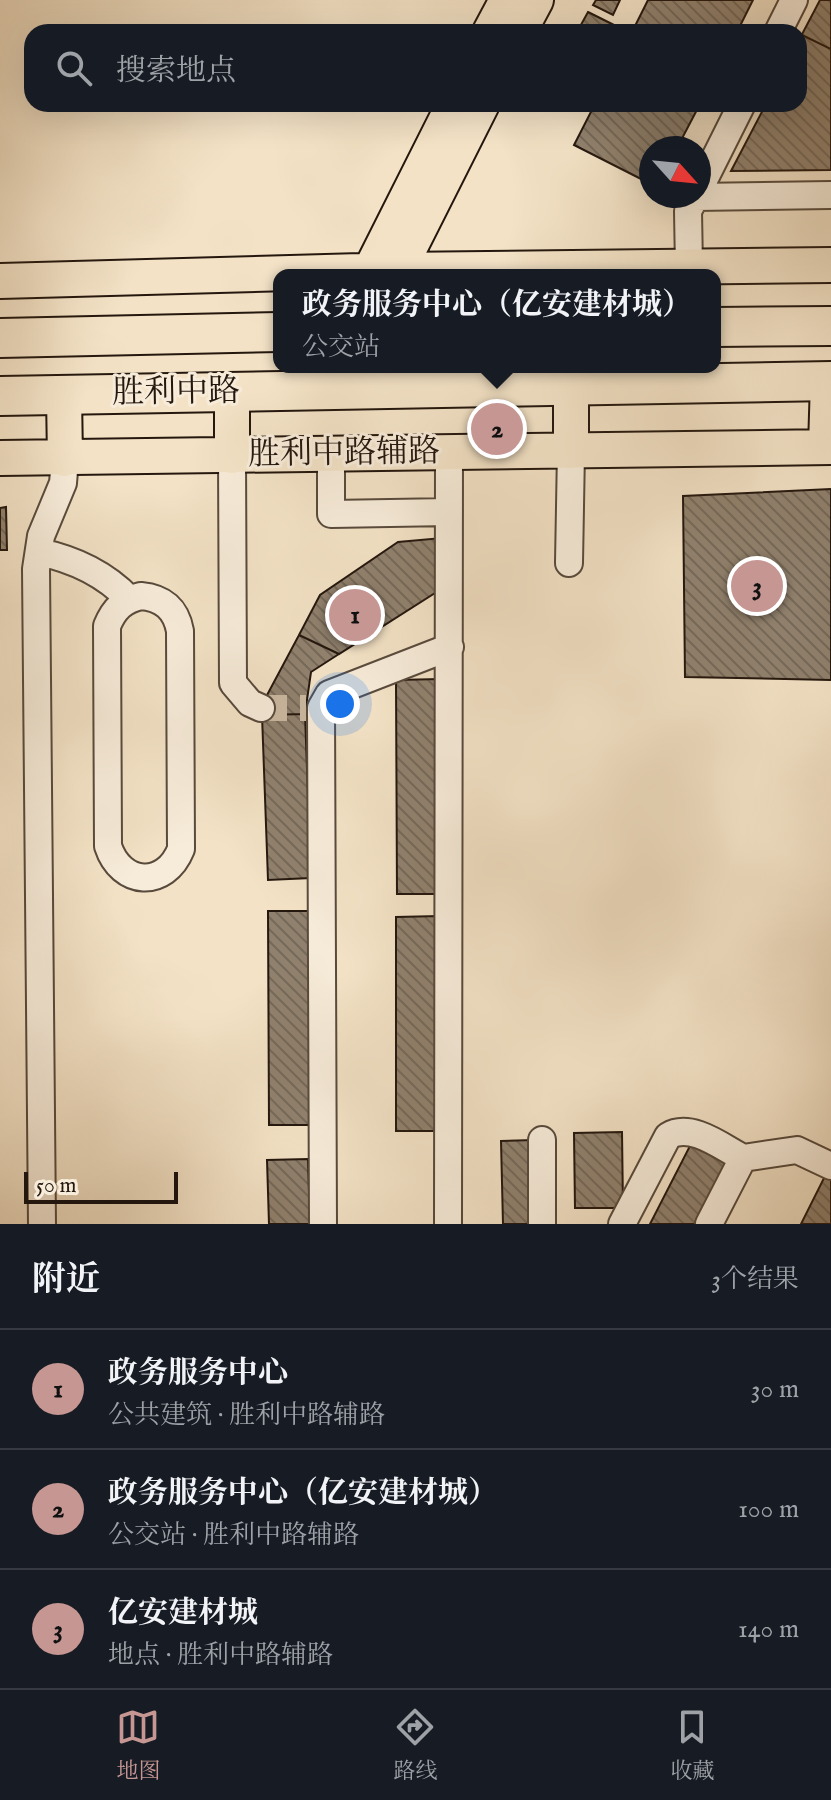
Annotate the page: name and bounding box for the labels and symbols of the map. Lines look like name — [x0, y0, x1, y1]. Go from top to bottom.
north arrow — [639, 136, 711, 208]
street label: 胜利中路 — [112, 371, 240, 415]
pin: 2 — [471, 399, 523, 459]
street label: 胜利中路辅路 — [248, 432, 440, 476]
pin: 3 — [731, 556, 783, 616]
pin: 1 — [329, 585, 381, 645]
your location — [320, 684, 360, 724]
scale bar — [24, 1168, 178, 1204]

